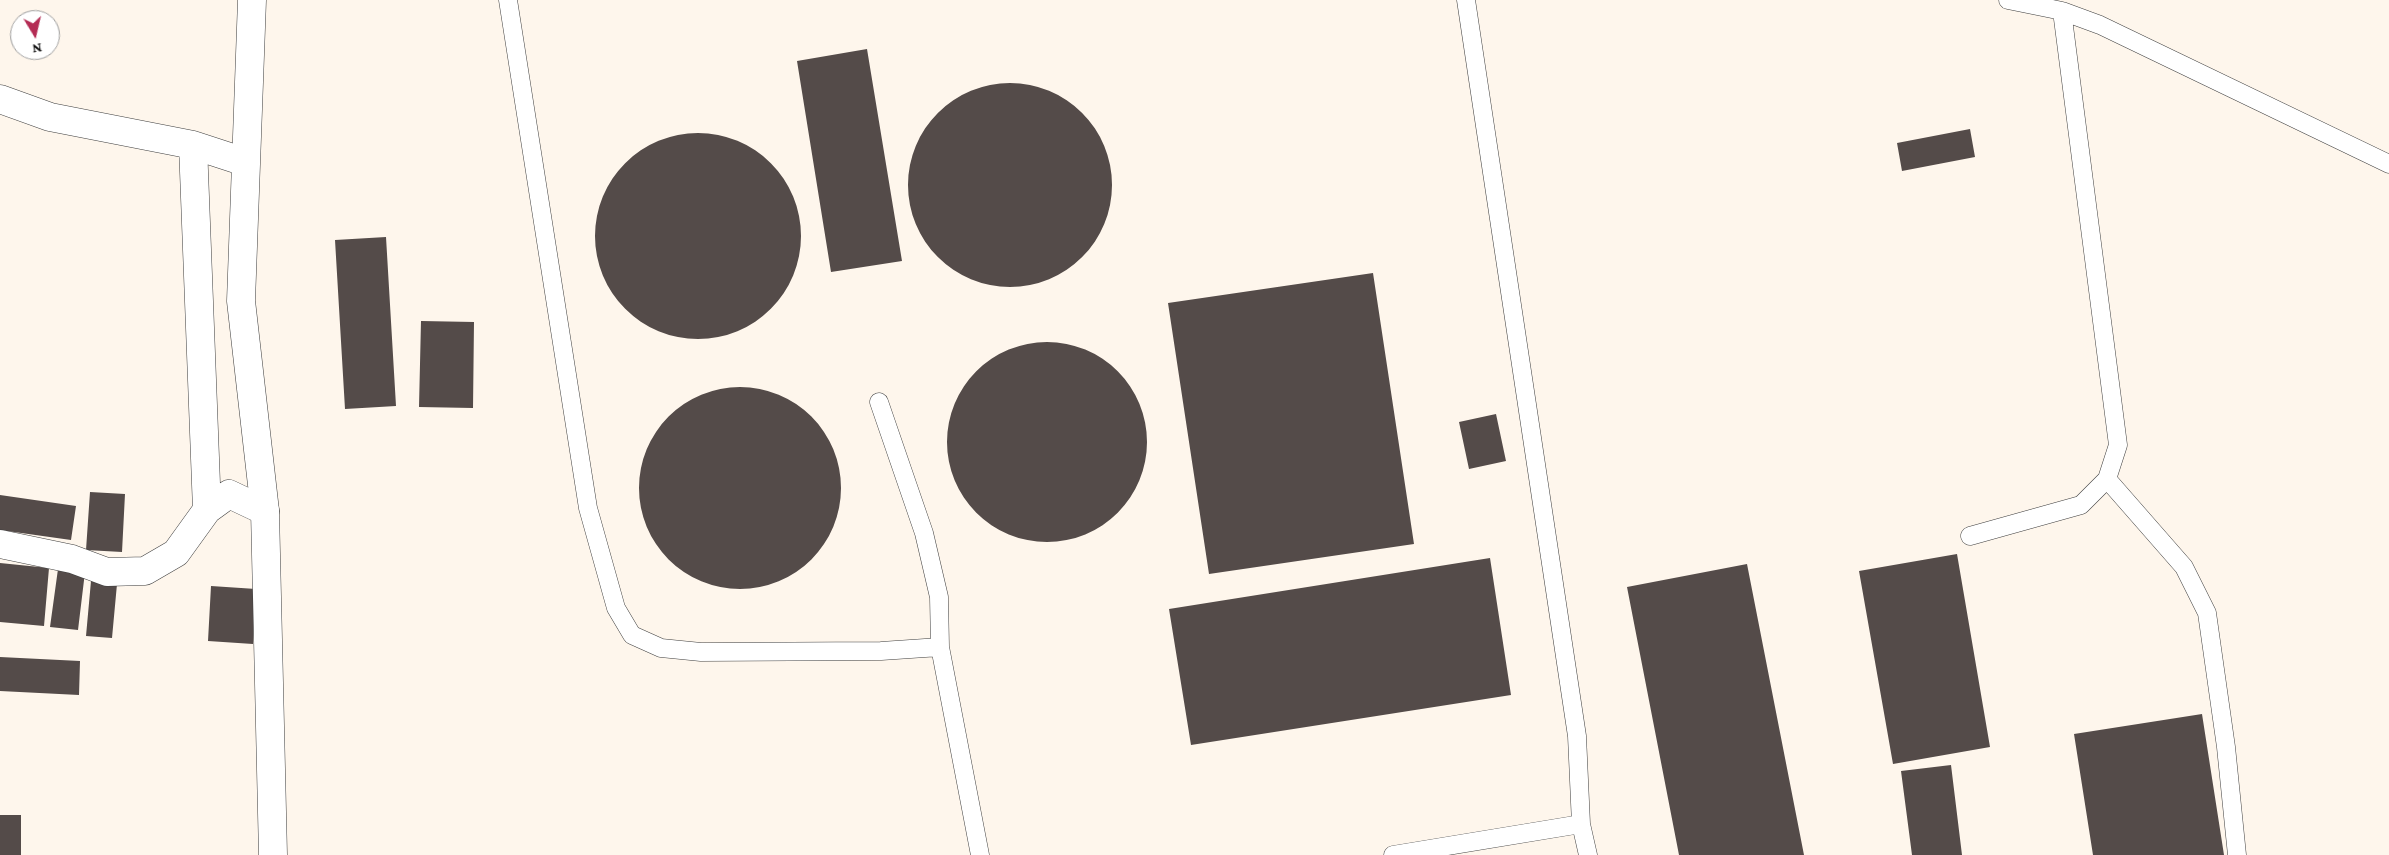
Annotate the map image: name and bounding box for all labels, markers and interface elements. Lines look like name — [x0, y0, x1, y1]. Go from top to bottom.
north arrow — [10, 10, 60, 60]
text: N — [31, 40, 43, 57]

